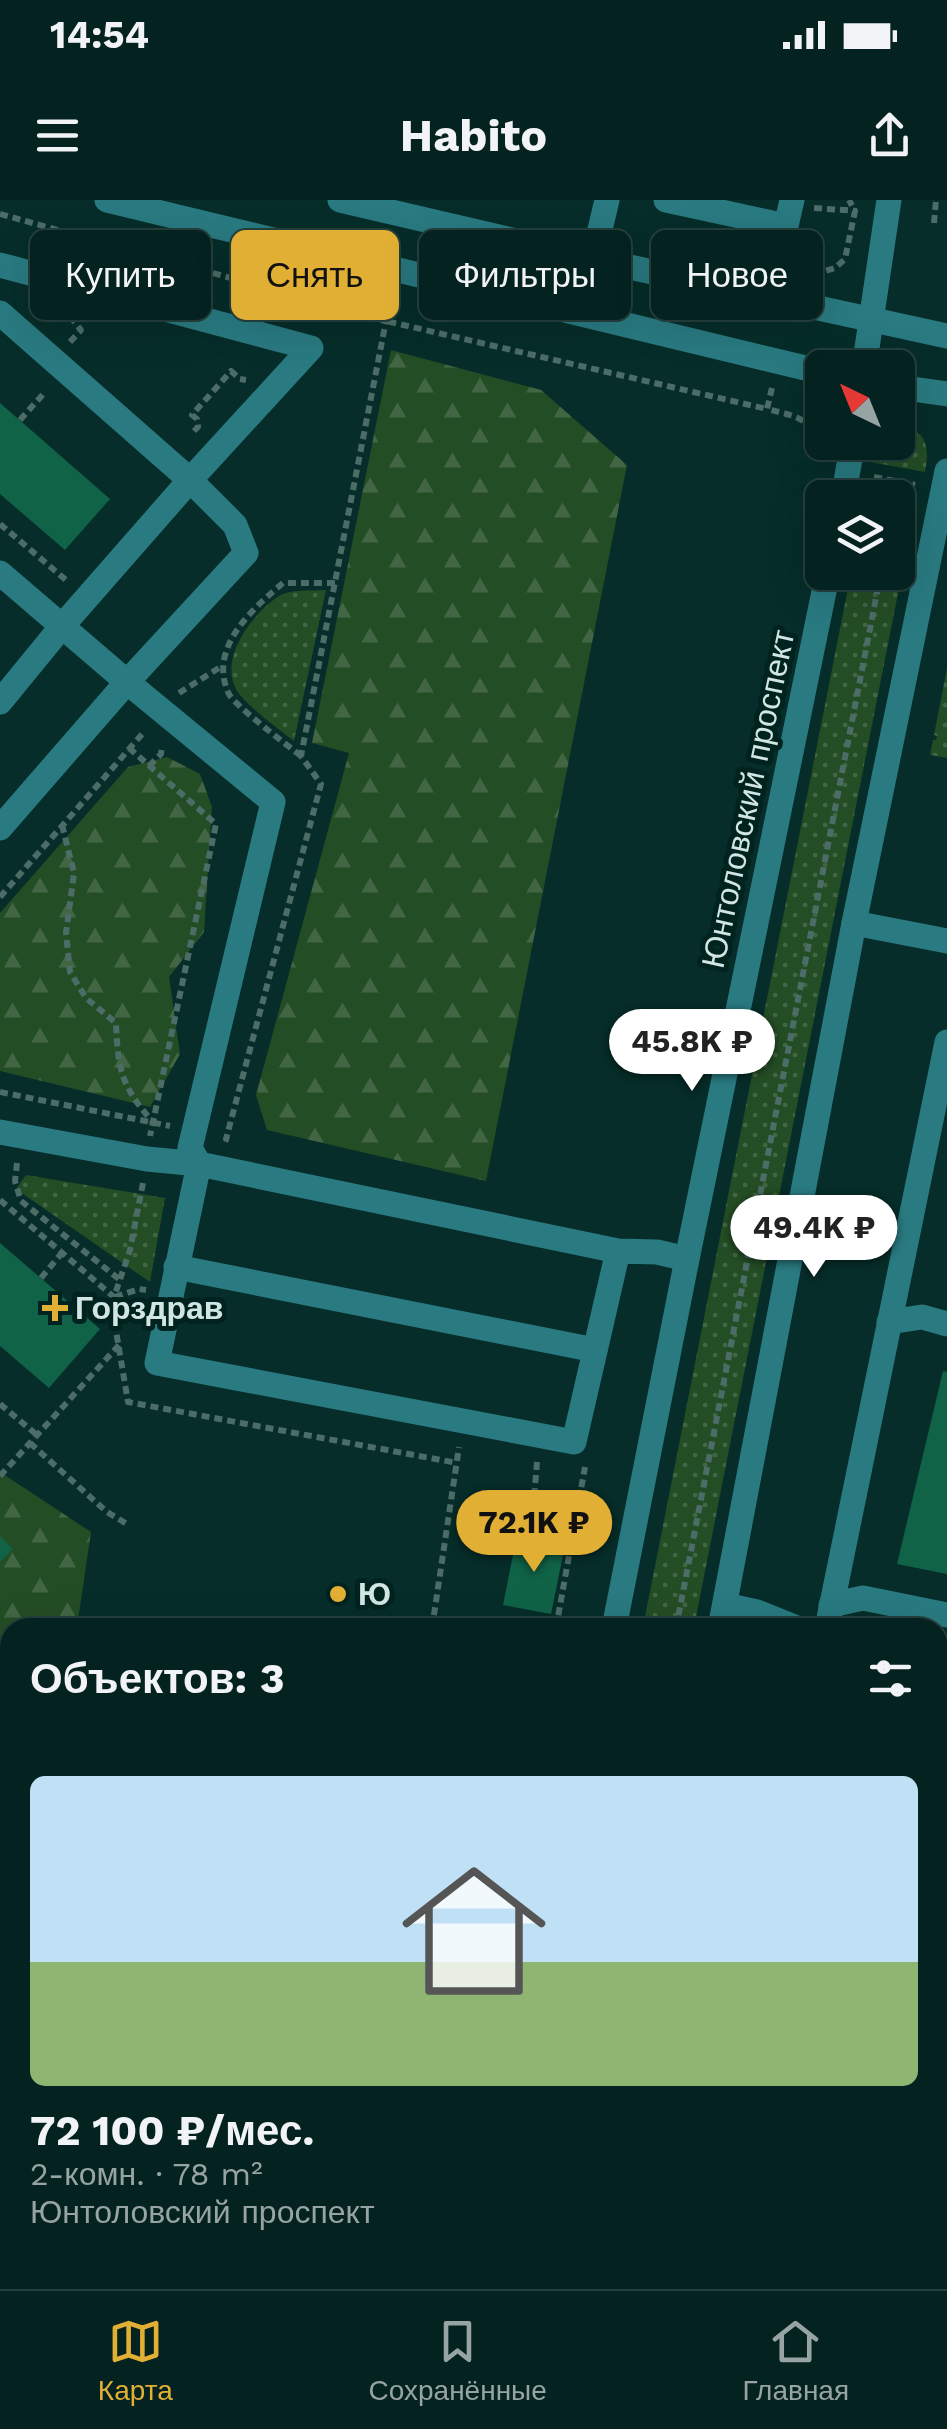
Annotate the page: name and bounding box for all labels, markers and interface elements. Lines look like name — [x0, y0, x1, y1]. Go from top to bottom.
text: 14:54 — [50, 13, 149, 57]
icon: menu — [30, 108, 85, 163]
icon: share — [862, 108, 917, 163]
text: Habito — [400, 109, 547, 162]
chip: Купить — [30, 230, 211, 320]
chip: Снять — [231, 230, 399, 320]
chip: Фильтры — [419, 230, 631, 320]
chip: Новое — [651, 230, 823, 320]
north arrow — [805, 350, 915, 460]
map controls — [805, 350, 915, 590]
button: layers — [805, 480, 915, 590]
street label: Юнтоловский проспект — [694, 626, 802, 971]
pin: 45.8K ₽ — [600, 1009, 784, 1094]
text: 45.8K ₽ — [631, 1022, 753, 1060]
pin: 49.4K ₽ — [722, 1195, 906, 1280]
text: 49.4K ₽ — [752, 1208, 876, 1246]
place label: Горздрав — [75, 1289, 223, 1327]
marker: Горздрав — [44, 1297, 66, 1319]
pin: 72.1K ₽ — [442, 1490, 626, 1575]
text: 72.1K ₽ — [478, 1503, 590, 1541]
place label: Ю — [358, 1575, 391, 1613]
marker: Ю — [327, 1583, 349, 1605]
icon: filters — [863, 1651, 918, 1706]
text: Объектов: 3 — [30, 1654, 285, 1703]
icon: home — [384, 1841, 564, 2021]
text: 72 100 ₽/мес. — [30, 2106, 314, 2155]
text: 2-комн. · 78 m² — [30, 2155, 263, 2193]
text: Юнтоловский проспект — [30, 2193, 375, 2231]
tab: Карта — [98, 2314, 173, 2407]
tab: Сохранённые — [369, 2314, 547, 2407]
tab: Главная — [743, 2314, 849, 2407]

